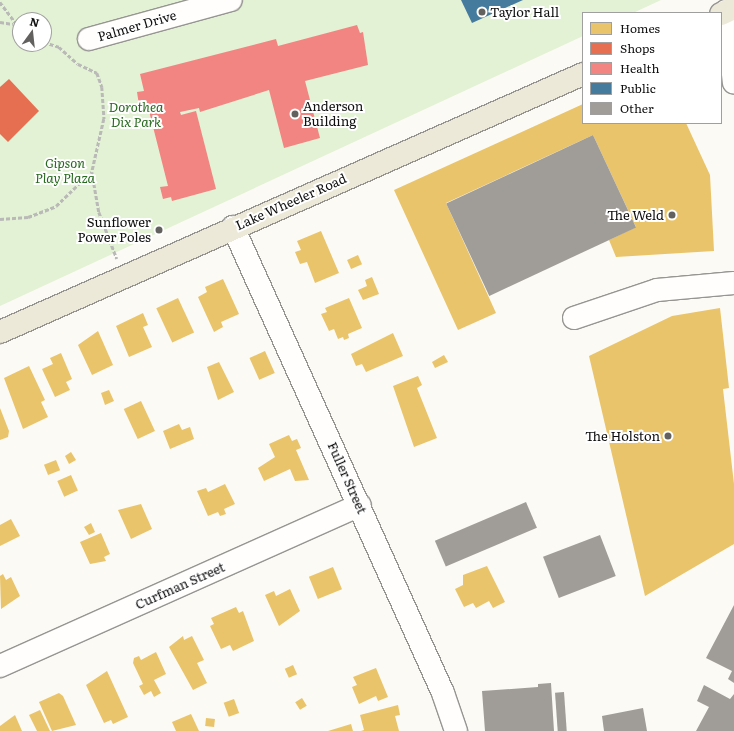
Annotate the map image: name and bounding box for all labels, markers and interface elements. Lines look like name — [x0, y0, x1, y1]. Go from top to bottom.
place label: Taylor Hall — [490, 4, 559, 20]
street label: Palmer Drive — [96, 7, 178, 45]
marker: Taylor Hall — [477, 7, 487, 17]
north arrow — [12, 12, 52, 52]
text: N — [28, 12, 41, 30]
legend — [582, 12, 722, 124]
text: Homes — [620, 19, 660, 37]
text: Shops — [620, 39, 655, 57]
text: Health — [620, 59, 659, 77]
text: Public — [620, 79, 656, 97]
place label: Anderson Building — [303, 99, 363, 130]
text: Other — [620, 99, 654, 117]
park label: Dorothea Dix Park — [109, 100, 163, 131]
marker: Anderson Building — [290, 109, 300, 119]
park label: Gipson Play Plaza — [35, 156, 95, 187]
street label: Lake Wheeler Road — [233, 171, 349, 233]
place label: The Weld — [607, 207, 664, 223]
marker: The Weld — [667, 210, 677, 220]
place label: Sunflower Power Poles — [77, 215, 151, 246]
marker: Sunflower Power Poles — [154, 225, 164, 235]
place label: The Holston — [585, 428, 660, 444]
marker: The Holston — [663, 431, 673, 441]
street label: Fuller Street — [324, 440, 370, 516]
street label: Curfman Street — [133, 559, 227, 613]

